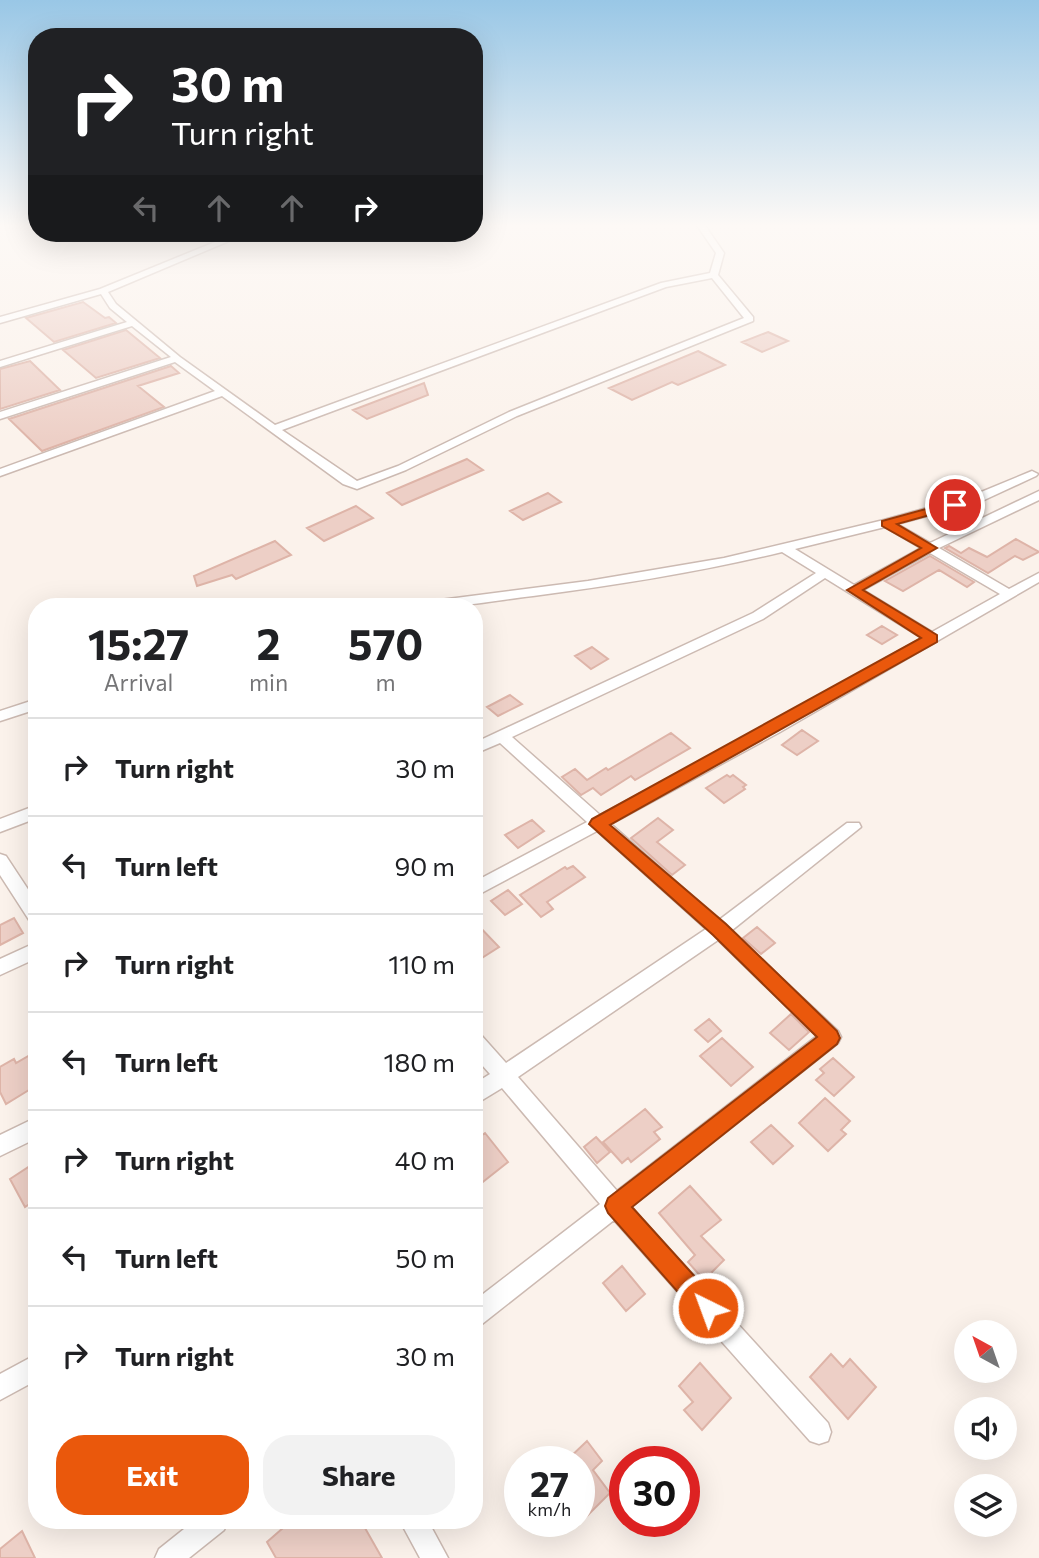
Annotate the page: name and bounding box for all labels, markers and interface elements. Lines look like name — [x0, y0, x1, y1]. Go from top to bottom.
text: 30 m — [171, 52, 284, 112]
icon: right — [56, 56, 147, 147]
text: Turn right — [171, 112, 314, 152]
icon: left — [127, 189, 165, 227]
icon: ahead — [200, 189, 238, 227]
icon: ahead — [273, 189, 311, 227]
icon: right — [346, 189, 384, 227]
pin — [925, 475, 985, 535]
icon: arrive — [936, 486, 974, 524]
text: 15:27 — [88, 617, 189, 669]
text: 2 — [257, 617, 280, 669]
text: 570 — [348, 617, 423, 669]
text: Arrival — [104, 668, 173, 696]
text: min — [249, 668, 288, 696]
text: m — [376, 668, 396, 696]
icon: right — [56, 748, 94, 786]
text: Turn right — [115, 752, 234, 783]
text: 30 m — [396, 752, 455, 783]
icon: left — [56, 846, 94, 884]
text: Turn left — [115, 850, 218, 881]
text: 90 m — [395, 850, 455, 881]
icon: right — [56, 944, 94, 982]
text: Turn right — [115, 948, 234, 979]
text: 110 m — [388, 948, 455, 979]
icon: left — [56, 1042, 94, 1080]
text: Turn left — [115, 1046, 218, 1077]
text: 180 m — [383, 1046, 455, 1077]
icon: right — [56, 1140, 94, 1178]
text: Turn right — [115, 1144, 234, 1175]
text: 40 m — [395, 1144, 455, 1175]
icon: left — [56, 1238, 94, 1276]
text: Turn left — [115, 1242, 218, 1273]
text: 50 m — [395, 1242, 455, 1273]
position arrow — [671, 1271, 745, 1345]
north arrow — [954, 1320, 1017, 1382]
map controls — [954, 1320, 1017, 1537]
icon: right — [56, 1336, 94, 1374]
text: Turn right — [115, 1340, 234, 1371]
text: 30 m — [396, 1340, 455, 1371]
button: sound — [954, 1397, 1017, 1460]
button: Exit — [56, 1435, 249, 1515]
button: Share — [263, 1435, 455, 1515]
speed limit sign: 30 — [609, 1446, 700, 1537]
text: 27 — [530, 1461, 569, 1504]
button: layers — [954, 1474, 1017, 1537]
text: km/h — [528, 1498, 571, 1520]

